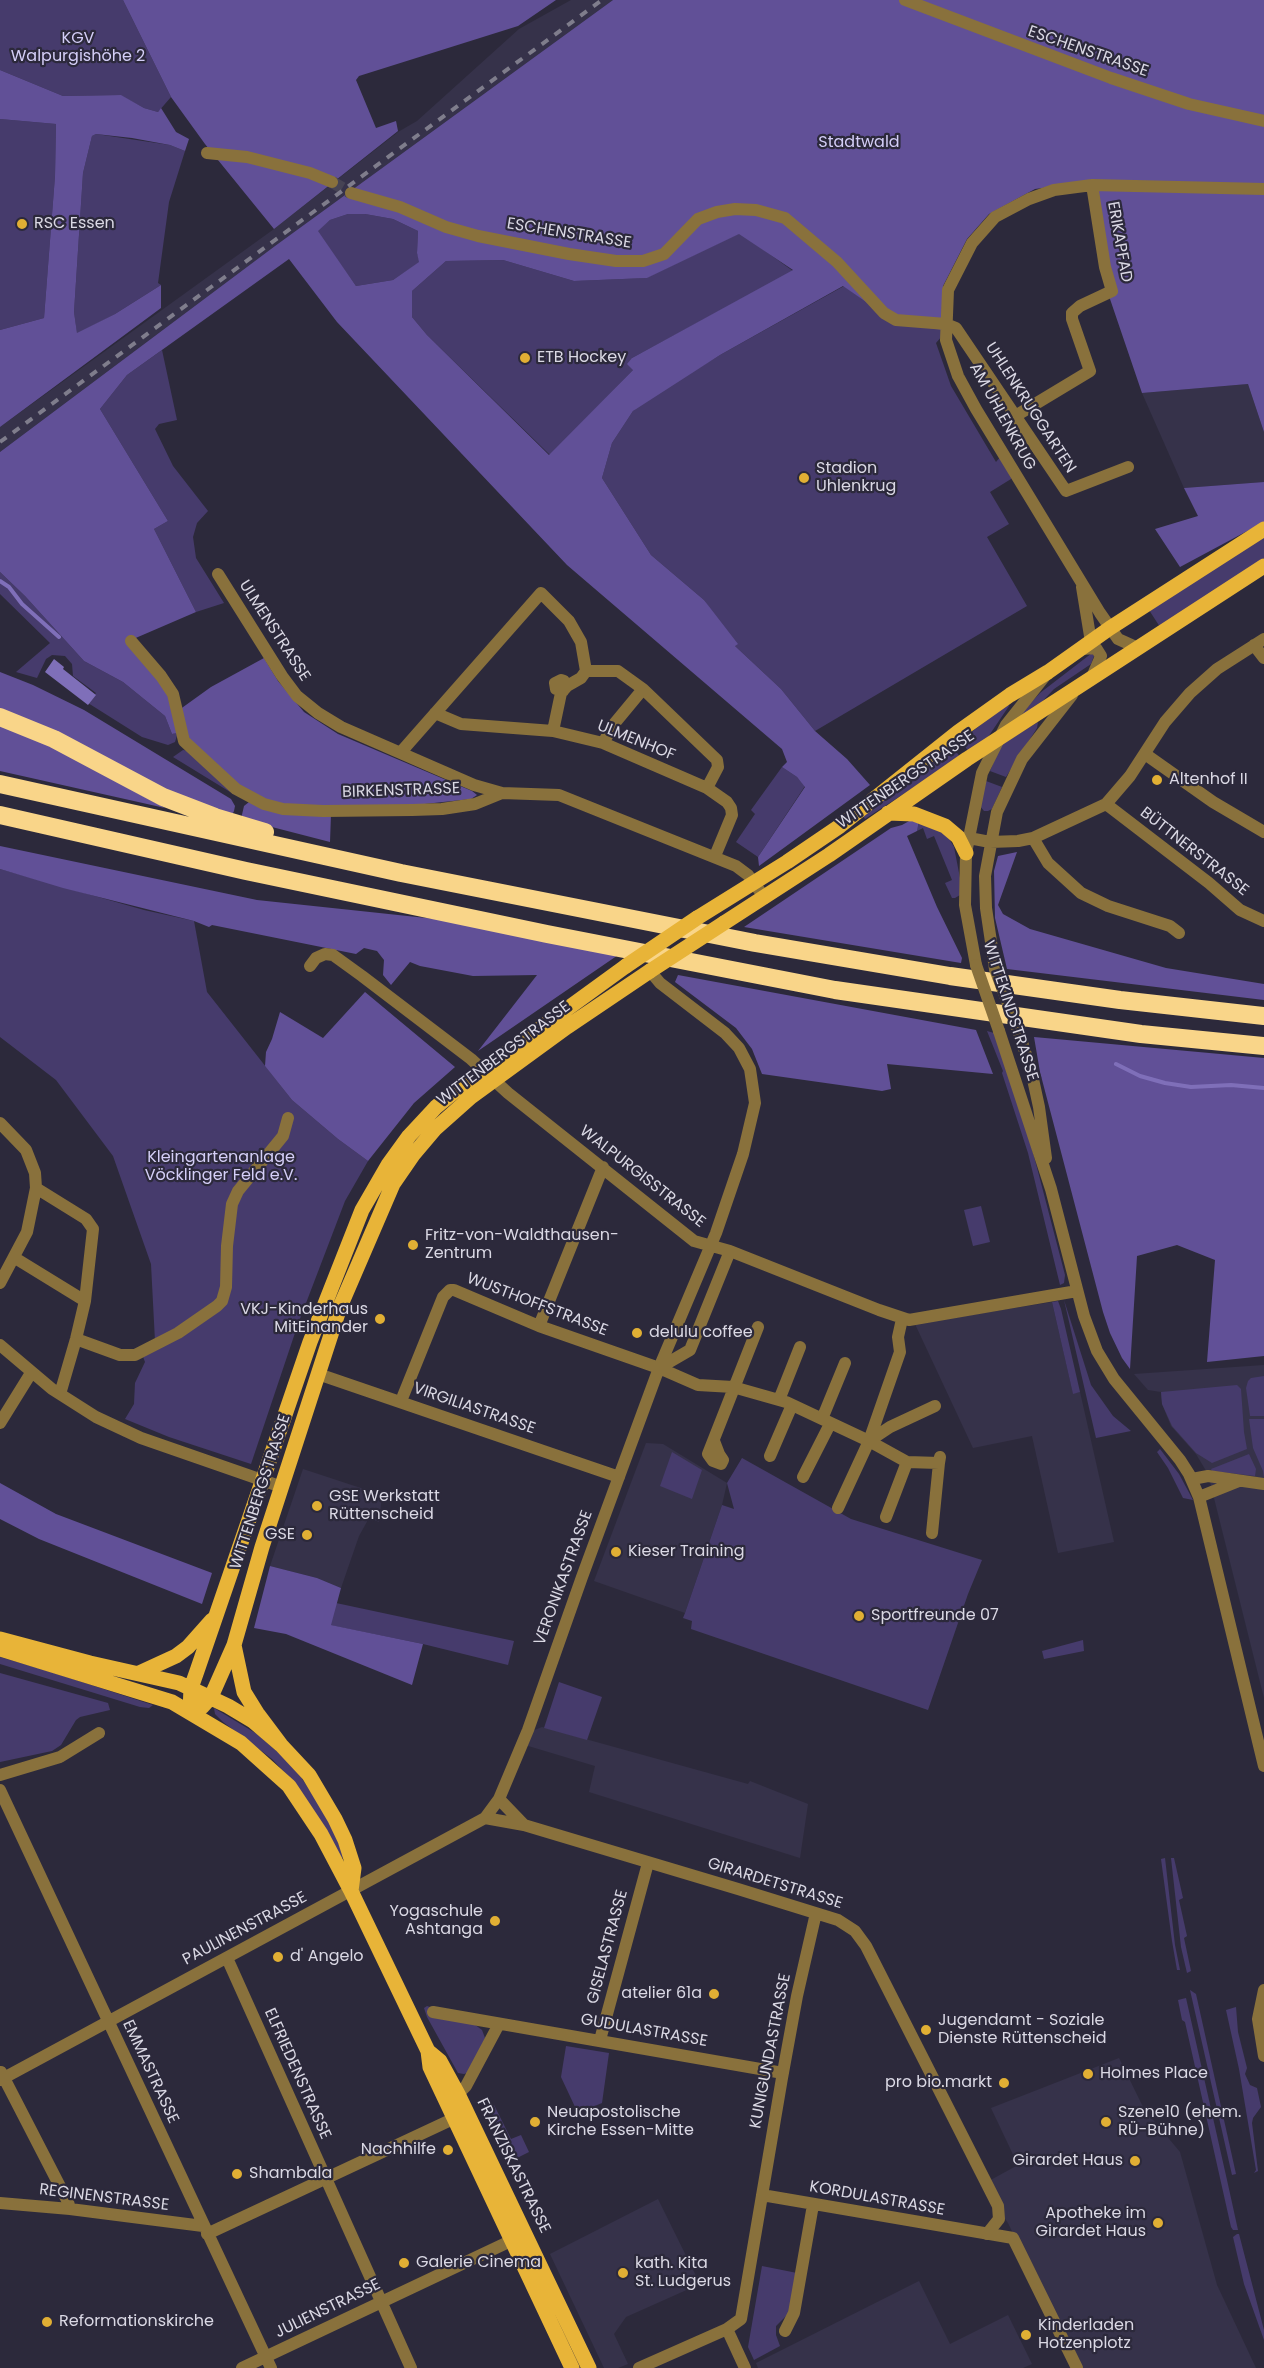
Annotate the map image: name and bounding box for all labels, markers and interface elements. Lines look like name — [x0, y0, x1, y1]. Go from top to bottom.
street label: ESCHENSTRASSE — [1025, 22, 1151, 82]
park label: KGV Walpurgishöhe 2 — [11, 29, 145, 67]
park label: Stadtwald — [818, 133, 900, 153]
street label: ERIKAPFAD — [1102, 200, 1136, 284]
place label: RSC Essen — [34, 214, 115, 234]
street label: ESCHENSTRASSE — [505, 215, 633, 253]
marker: RSC Essen — [15, 217, 29, 231]
street label: UHLENKRUGGARTEN — [981, 339, 1079, 477]
place label: ETB Hockey — [537, 348, 626, 368]
marker: ETB Hockey — [518, 351, 532, 365]
street label: AM UHLENKRUG — [965, 360, 1039, 474]
place label: Stadion Uhlenkrug — [816, 459, 896, 497]
marker: Stadion Uhlenkrug — [797, 471, 811, 485]
street label: ULMENSTRASSE — [234, 577, 314, 685]
street label: ULMENHOF — [594, 717, 678, 765]
street label: WITTENBERGSTRASSE — [833, 727, 979, 833]
place label: Altenhof II — [1169, 770, 1248, 790]
marker: Altenhof II — [1150, 773, 1164, 787]
street label: BIRKENSTRASSE — [342, 779, 460, 803]
street label: BÜTTNERSTRASSE — [1136, 804, 1252, 900]
street label: WITTEKINDSTRASSE — [978, 938, 1042, 1084]
street label: WITTENBERGSTRASSE — [434, 998, 574, 1110]
street label: WALPURGISSTRASSE — [575, 1122, 709, 1232]
park label: Kleingartenanlage Vöcklinger Feld e.V. — [145, 1148, 297, 1186]
place label: Fritz-von-Waldthausen- Zentrum — [425, 1226, 619, 1264]
marker: Fritz-von-Waldthausen- Zentrum — [406, 1238, 420, 1252]
street label: WUSTHOFFSTRASSE — [464, 1269, 610, 1341]
place label: VKJ-Kinderhaus MitEinander — [240, 1300, 368, 1338]
marker: VKJ-Kinderhaus MitEinander — [373, 1312, 387, 1326]
place label: delulu coffee — [649, 1323, 753, 1343]
marker: delulu coffee — [630, 1326, 644, 1340]
street label: VIRGILIASTRASSE — [410, 1379, 538, 1439]
street label: WITTENBERGSTRASSE — [227, 1412, 295, 1572]
place label: GSE Werkstatt Rüttenscheid — [329, 1487, 440, 1525]
marker: GSE Werkstatt Rüttenscheid — [310, 1499, 324, 1513]
street label: VERONIKASTRASSE — [531, 1508, 597, 1648]
place label: GSE — [265, 1525, 295, 1545]
marker: GSE — [300, 1528, 314, 1542]
place label: Kieser Training — [628, 1542, 745, 1562]
marker: Kieser Training — [609, 1545, 623, 1559]
place label: Sportfreunde 07 — [871, 1606, 999, 1626]
marker: Sportfreunde 07 — [852, 1609, 866, 1623]
street label: GIRARDETSTRASSE — [705, 1854, 845, 1914]
street label: PAULINENSTRASSE — [180, 1888, 310, 1970]
street label: GISELASTRASSE — [584, 1888, 632, 2006]
place label: Yogaschule Ashtanga — [389, 1902, 483, 1940]
marker: Yogaschule Ashtanga — [488, 1914, 502, 1928]
place label: d' Angelo — [290, 1947, 364, 1967]
marker: d' Angelo — [271, 1950, 285, 1964]
street label: KUNIGUNDASTRASSE — [747, 1972, 795, 2130]
place label: atelier 61a — [621, 1984, 702, 2004]
marker: atelier 61a — [707, 1987, 721, 2001]
street label: ELFRIEDENSTRASSE — [259, 2006, 335, 2142]
street label: GUDULASTRASSE — [579, 2010, 709, 2052]
place label: Jugendamt - Soziale Dienste Rüttenscheid — [938, 2011, 1107, 2049]
street label: EMMASTRASSE — [118, 2017, 182, 2127]
marker: Jugendamt - Soziale Dienste Rüttenscheid — [919, 2023, 933, 2037]
place label: Holmes Place — [1100, 2064, 1208, 2084]
marker: Holmes Place — [1081, 2067, 1095, 2081]
place label: pro bio.markt — [885, 2073, 992, 2093]
marker: pro bio.markt — [997, 2076, 1011, 2090]
street label: FRANZISKASTRASSE — [472, 2095, 554, 2237]
place label: Neuapostolische Kirche Essen-Mitte — [547, 2103, 694, 2141]
place label: Szene10 (ehem. RÜ-Bühne) — [1118, 2103, 1241, 2141]
marker: Neuapostolische Kirche Essen-Mitte — [528, 2115, 542, 2129]
marker: Szene10 (ehem. RÜ-Bühne) — [1099, 2115, 1113, 2129]
place label: Nachhilfe — [361, 2140, 436, 2160]
marker: Nachhilfe — [441, 2143, 455, 2157]
place label: Girardet Haus — [1013, 2151, 1123, 2171]
marker: Girardet Haus — [1128, 2154, 1142, 2168]
place label: Shambala — [249, 2164, 332, 2184]
marker: Shambala — [230, 2167, 244, 2181]
street label: KORDULASTRASSE — [808, 2178, 946, 2220]
street label: REGINENSTRASSE — [38, 2181, 170, 2215]
place label: Apotheke im Girardet Haus — [1036, 2204, 1146, 2242]
marker: Apotheke im Girardet Haus — [1151, 2216, 1165, 2230]
place label: Galerie Cinema — [416, 2253, 541, 2273]
place label: kath. Kita St. Ludgerus — [635, 2254, 731, 2292]
marker: Galerie Cinema — [397, 2256, 411, 2270]
marker: kath. Kita St. Ludgerus — [616, 2266, 630, 2280]
street label: JULIENSTRASSE — [272, 2275, 384, 2343]
place label: Reformationskirche — [59, 2312, 214, 2332]
marker: Reformationskirche — [40, 2315, 54, 2329]
place label: Kinderladen Hotzenplotz — [1038, 2316, 1134, 2354]
marker: Kinderladen Hotzenplotz — [1019, 2328, 1033, 2342]

